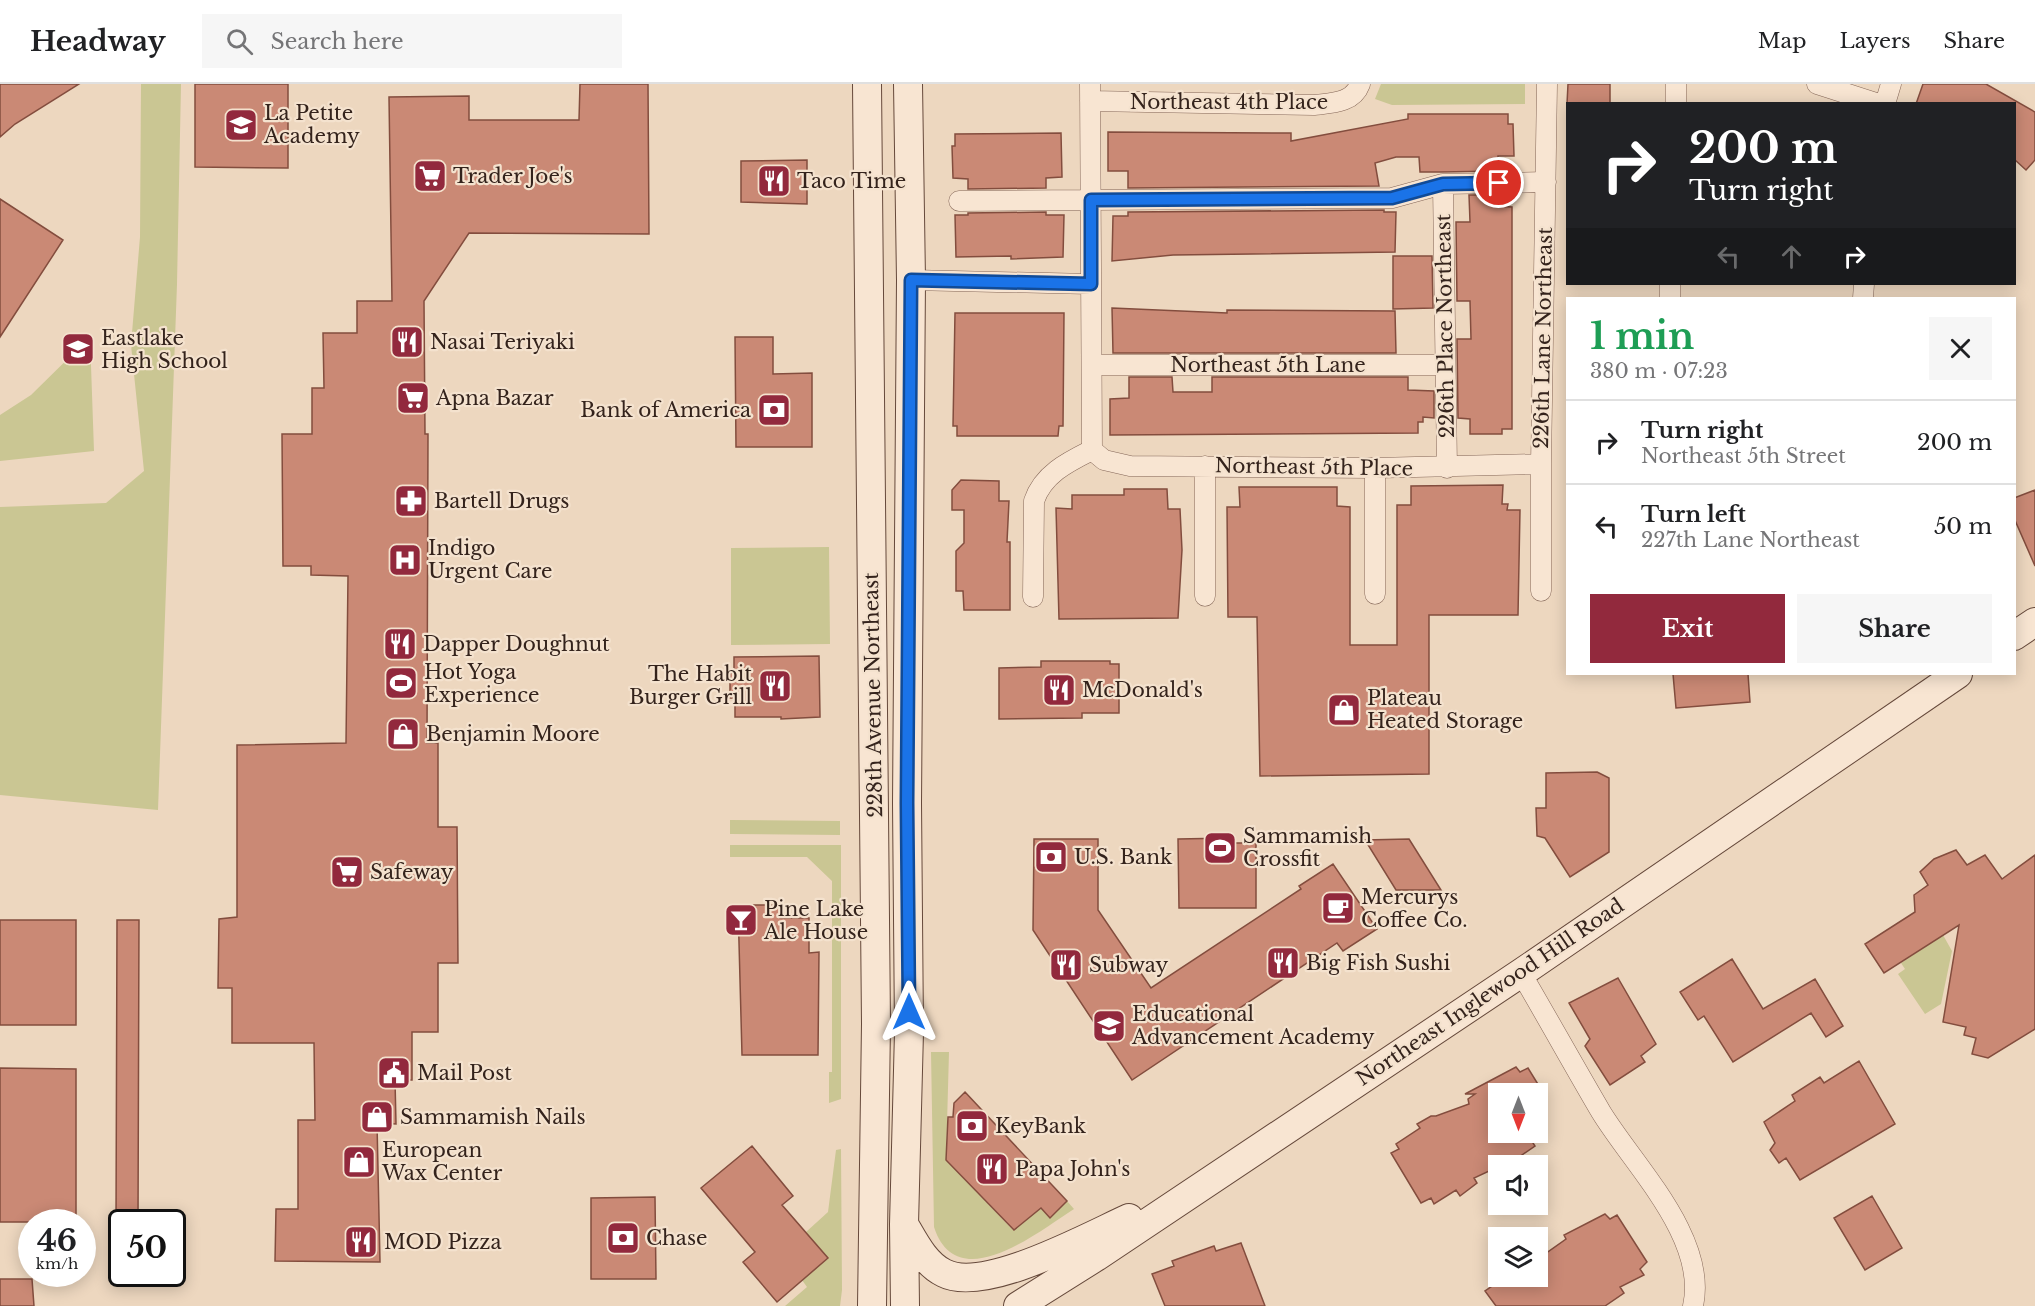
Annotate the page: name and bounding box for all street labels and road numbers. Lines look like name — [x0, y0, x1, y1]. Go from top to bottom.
street label: Northeast 4th Place — [1130, 90, 1328, 114]
street label: 226th Place Northeast — [1431, 213, 1459, 438]
street label: 226th Lane Northeast — [1529, 227, 1557, 449]
street label: Northeast 5th Lane — [1170, 353, 1366, 377]
street label: Northeast 5th Place — [1215, 453, 1413, 481]
street label: 228th Avenue Northeast — [859, 572, 887, 818]
street label: Northeast Inglewood Hill Road — [1352, 893, 1628, 1091]

